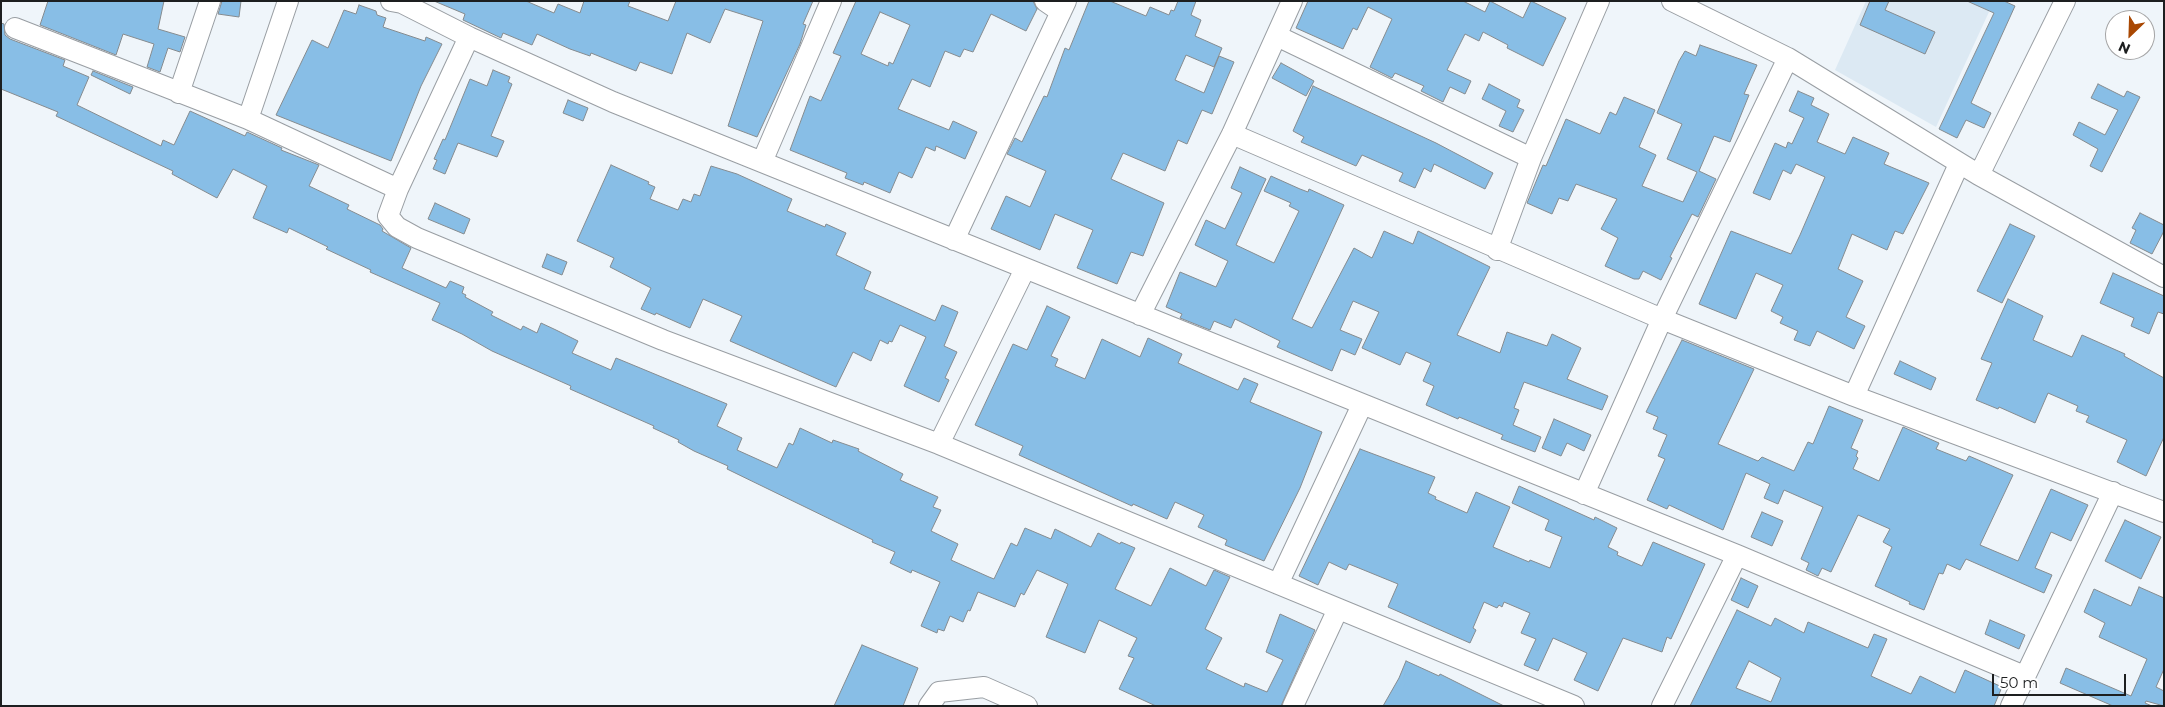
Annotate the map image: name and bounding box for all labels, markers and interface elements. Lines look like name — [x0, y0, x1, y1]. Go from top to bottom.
north arrow — [2105, 10, 2155, 60]
text: N — [2115, 37, 2133, 58]
scale bar — [1995, 664, 2129, 696]
text: 50 m — [2000, 673, 2038, 692]

